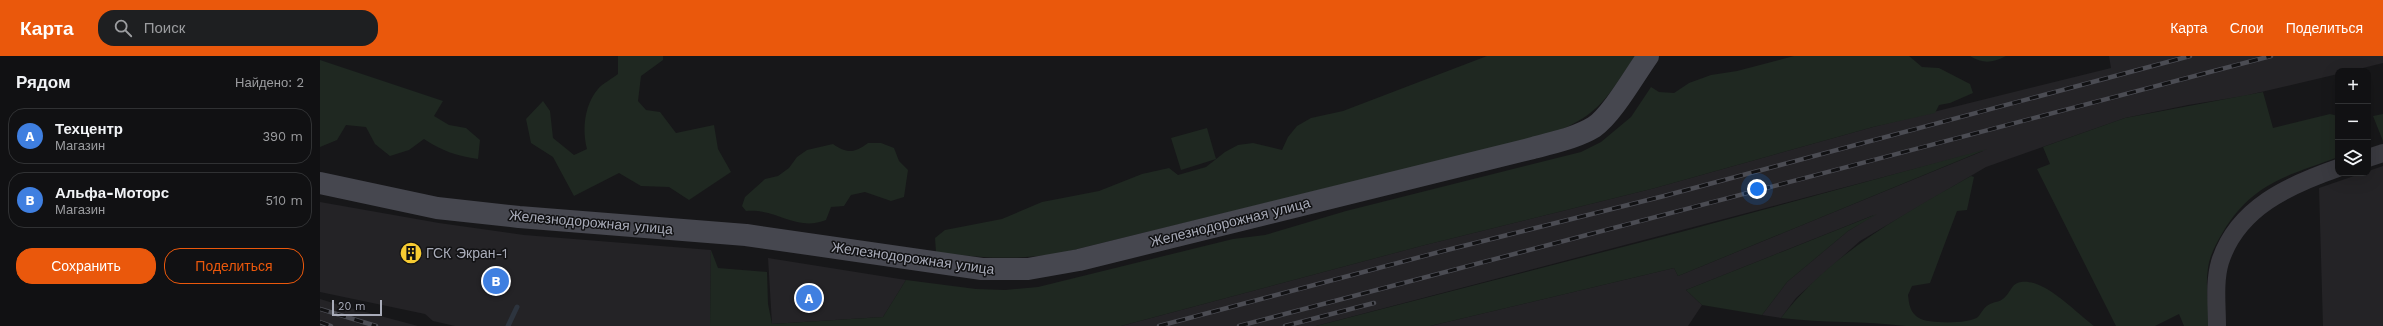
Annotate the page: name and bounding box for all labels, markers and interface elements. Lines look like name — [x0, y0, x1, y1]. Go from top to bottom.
search box — [98, 10, 378, 46]
text: Карта — [20, 17, 74, 40]
icon: search — [112, 17, 134, 39]
text: Поиск — [144, 19, 185, 37]
text: Карта — [2170, 20, 2208, 36]
text: Слои — [2230, 20, 2264, 36]
text: Поделиться — [2286, 20, 2363, 36]
map controls — [2335, 68, 2371, 176]
button: + — [2335, 68, 2371, 104]
text: Рядом — [16, 72, 71, 92]
text: Найдено: 2 — [235, 75, 304, 90]
button: − — [2335, 104, 2371, 140]
text: Техцентр — [55, 120, 123, 138]
text: A — [26, 129, 34, 144]
text: 390 m — [262, 129, 303, 144]
text: Магазин — [55, 138, 105, 153]
button: layers — [2335, 140, 2371, 176]
your location — [1747, 179, 1767, 199]
text: Альфа-Моторс — [55, 184, 169, 202]
text: B — [26, 193, 34, 208]
text: 510 m — [265, 193, 303, 208]
street label: Железнодорожная улица — [1148, 194, 1312, 250]
text: Магазин — [55, 202, 105, 217]
street label: Железнодорожная улица — [508, 207, 674, 237]
street label: Железнодорожная улица — [830, 239, 996, 277]
building icon: ГСК Экран-1 — [398, 240, 424, 266]
place label: ГСК Экран-1 — [426, 245, 508, 261]
button: Сохранить — [16, 248, 156, 284]
button: Поделиться — [164, 248, 304, 284]
pin: B — [483, 266, 509, 296]
pin: A — [796, 283, 822, 313]
scale bar — [332, 298, 382, 317]
text: 20 m — [338, 300, 366, 313]

